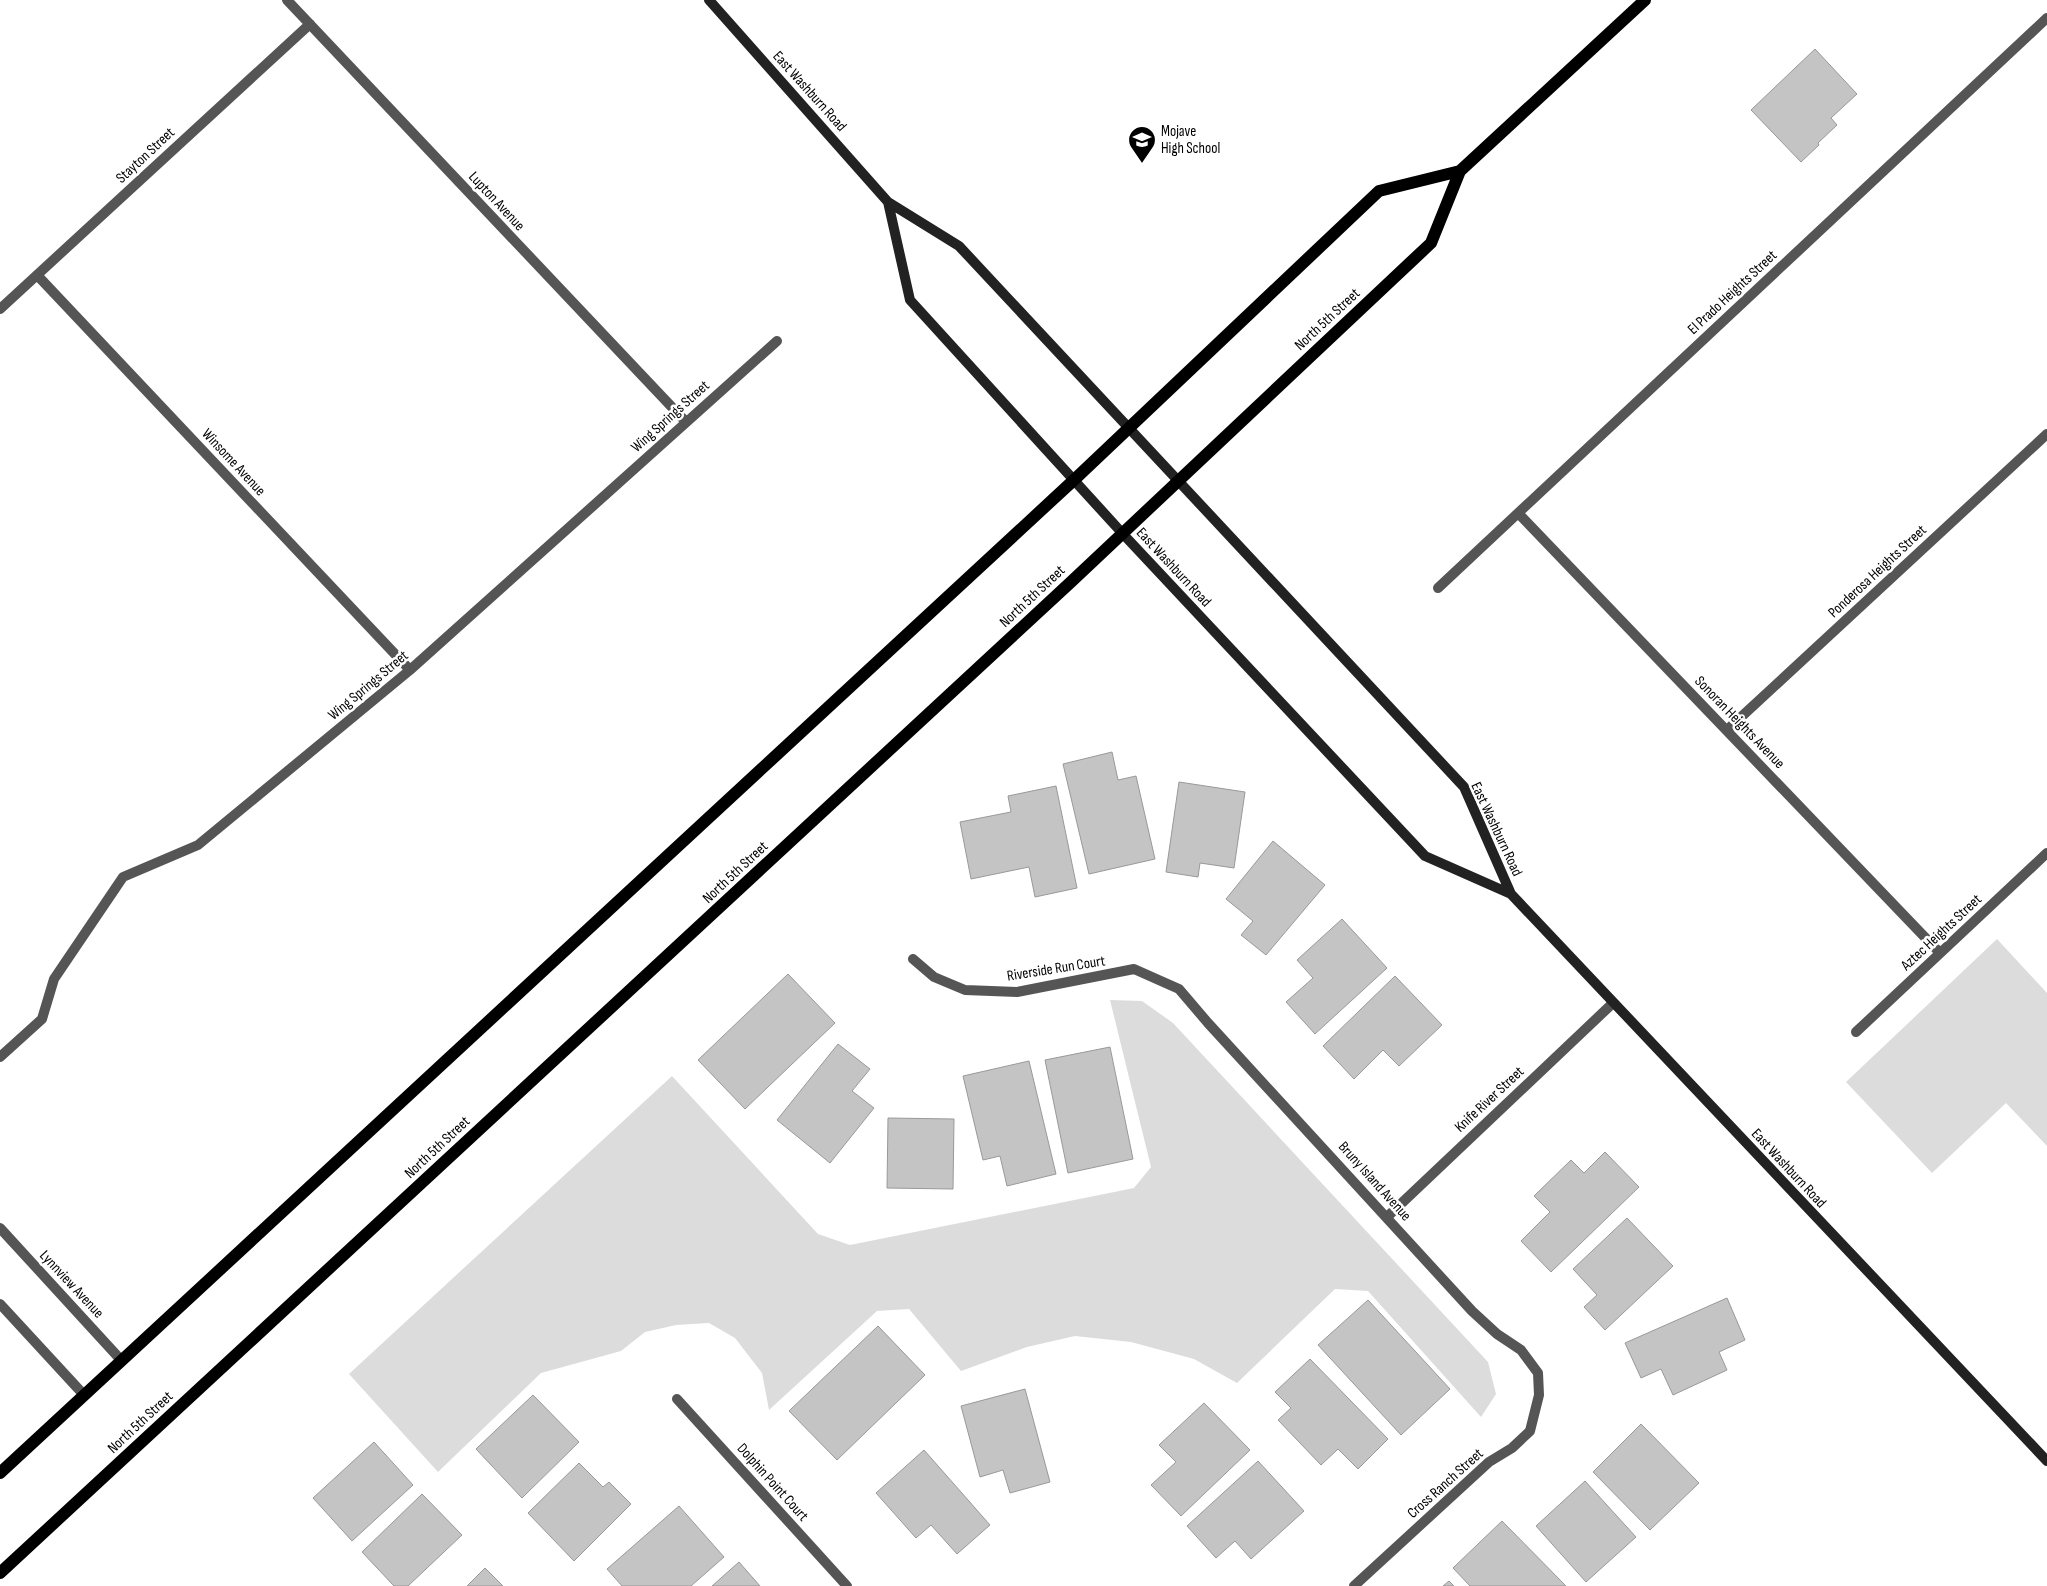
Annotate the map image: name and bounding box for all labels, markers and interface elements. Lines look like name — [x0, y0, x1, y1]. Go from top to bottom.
street label: East Washburn Road — [769, 47, 851, 135]
place label: Mojave High School — [1161, 122, 1220, 158]
street label: Stayton Street — [112, 123, 179, 187]
school or university icon: Mojave High School — [1127, 125, 1157, 164]
street label: Lupton Avenue — [464, 168, 529, 235]
street label: El Prado Heights Street — [1684, 246, 1781, 339]
street label: North 5th Street — [1291, 284, 1364, 355]
street label: Wing Springs Street — [627, 376, 714, 457]
street label: Winsome Avenue — [198, 425, 270, 500]
street label: Ponderosa Heights Street — [1824, 521, 1931, 622]
street label: East Washburn Road — [1132, 524, 1215, 611]
street label: North 5th Street — [996, 561, 1069, 632]
street label: Wing Springs Street — [324, 646, 413, 724]
street label: Sonoran Heights Avenue — [1690, 672, 1789, 773]
street label: East Washburn Road — [1466, 779, 1527, 879]
street label: North 5th Street — [699, 837, 772, 908]
street label: Aztec Heights Street — [1896, 890, 1986, 975]
street label: Riverside Run Court — [1006, 951, 1107, 986]
street label: Knife River Street — [1451, 1062, 1528, 1136]
street label: North 5th Street — [401, 1112, 474, 1183]
street label: East Washburn Road — [1747, 1125, 1830, 1212]
street label: Bruny Island Avenue — [1334, 1138, 1415, 1225]
street label: Lynnview Avenue — [35, 1246, 108, 1322]
street label: North 5th Street — [104, 1387, 177, 1458]
street label: Dolphin Point Court — [733, 1440, 813, 1525]
street label: Cross Ranch Street — [1403, 1444, 1488, 1523]

